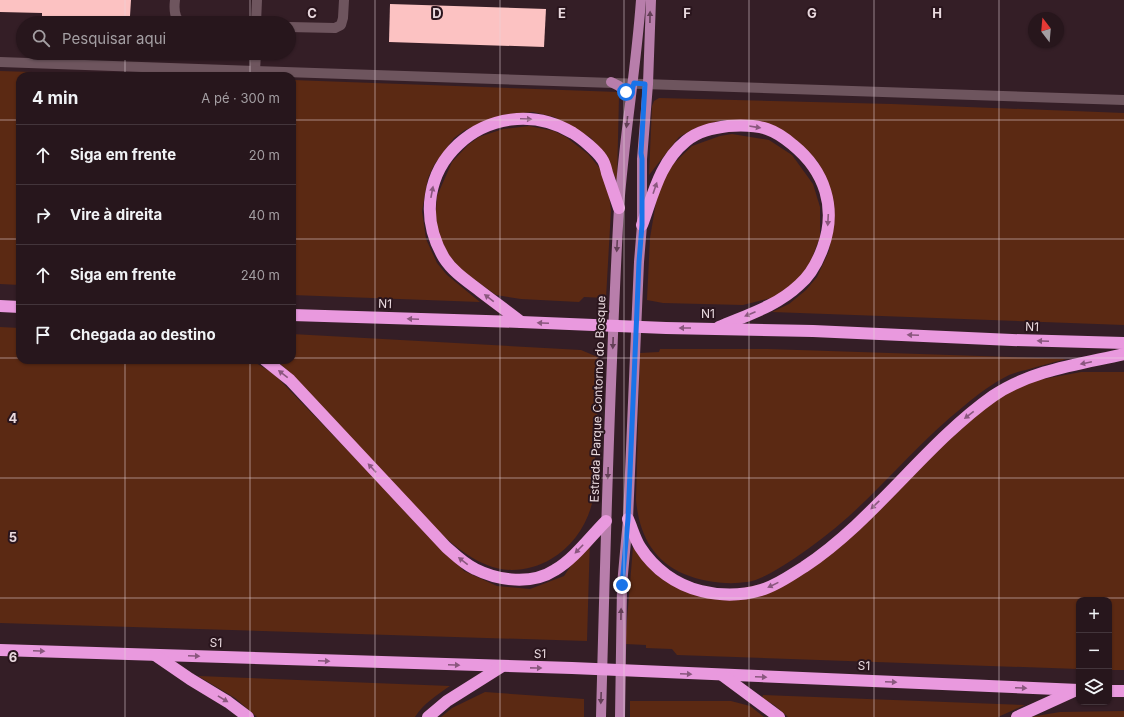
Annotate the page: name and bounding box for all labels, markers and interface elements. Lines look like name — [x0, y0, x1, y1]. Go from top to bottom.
text: C — [307, 5, 317, 21]
text: D — [432, 5, 442, 21]
text: E — [558, 5, 566, 21]
text: F — [683, 5, 691, 21]
text: G — [807, 5, 817, 21]
text: H — [932, 5, 942, 21]
one-way arrow — [647, 10, 653, 23]
north arrow — [1028, 12, 1064, 48]
search box — [16, 16, 296, 60]
icon: search — [30, 27, 52, 49]
text: Pesquisar aqui — [62, 29, 166, 48]
route start — [617, 83, 635, 101]
text: 4 min — [32, 88, 78, 108]
text: A pé · 300 m — [201, 90, 280, 106]
one-way arrow — [520, 116, 533, 122]
one-way arrow — [624, 116, 631, 128]
one-way arrow — [749, 124, 761, 130]
icon: ahead — [32, 144, 54, 166]
text: Siga em frente — [70, 145, 176, 164]
text: 20 m — [249, 147, 280, 163]
one-way arrow — [652, 182, 658, 194]
one-way arrow — [429, 185, 435, 198]
icon: right — [32, 204, 54, 226]
text: Vire à direita — [70, 205, 162, 224]
text: 40 m — [248, 207, 280, 223]
one-way arrow — [825, 214, 832, 226]
one-way arrow — [614, 240, 621, 252]
icon: ahead — [32, 264, 54, 286]
text: Siga em frente — [70, 265, 176, 284]
text: 240 m — [241, 267, 280, 283]
one-way arrow — [484, 294, 495, 302]
street label: Estrada Parque Contorno do Bosque — [586, 295, 609, 503]
street label: N1 — [378, 296, 392, 311]
street label: N1 — [701, 306, 715, 321]
one-way arrow — [744, 311, 756, 317]
one-way arrow — [407, 315, 419, 322]
one-way arrow — [537, 319, 549, 326]
street label: N1 — [1025, 319, 1039, 334]
icon: arrive — [32, 324, 54, 346]
text: Chegada ao destino — [70, 325, 216, 344]
one-way arrow — [678, 325, 691, 331]
one-way arrow — [907, 332, 919, 339]
one-way arrow — [610, 337, 616, 350]
one-way arrow — [1036, 338, 1049, 344]
one-way arrow — [1080, 360, 1092, 366]
one-way arrow — [277, 370, 288, 378]
text: 4 — [9, 410, 18, 426]
one-way arrow — [963, 411, 974, 419]
one-way arrow — [368, 463, 377, 473]
one-way arrow — [604, 467, 611, 479]
one-way arrow — [870, 500, 880, 510]
text: 5 — [9, 529, 17, 545]
one-way arrow — [574, 544, 584, 554]
one-way arrow — [458, 557, 468, 565]
route end — [613, 576, 631, 594]
one-way arrow — [768, 581, 779, 588]
map controls — [1076, 597, 1112, 705]
button: + — [1076, 597, 1112, 633]
one-way arrow — [618, 607, 624, 620]
button: − — [1076, 633, 1112, 669]
street label: S1 — [209, 635, 223, 650]
street label: S1 — [534, 646, 546, 661]
one-way arrow — [33, 648, 46, 654]
text: 6 — [9, 649, 17, 665]
one-way arrow — [188, 653, 201, 659]
one-way arrow — [318, 657, 330, 664]
street label: S1 — [857, 658, 871, 673]
one-way arrow — [448, 662, 460, 669]
one-way arrow — [530, 665, 543, 671]
button: layers — [1076, 669, 1112, 705]
one-way arrow — [680, 670, 692, 677]
one-way arrow — [755, 673, 767, 680]
one-way arrow — [885, 678, 897, 685]
one-way arrow — [1015, 684, 1027, 691]
one-way arrow — [598, 692, 604, 705]
one-way arrow — [217, 695, 229, 702]

